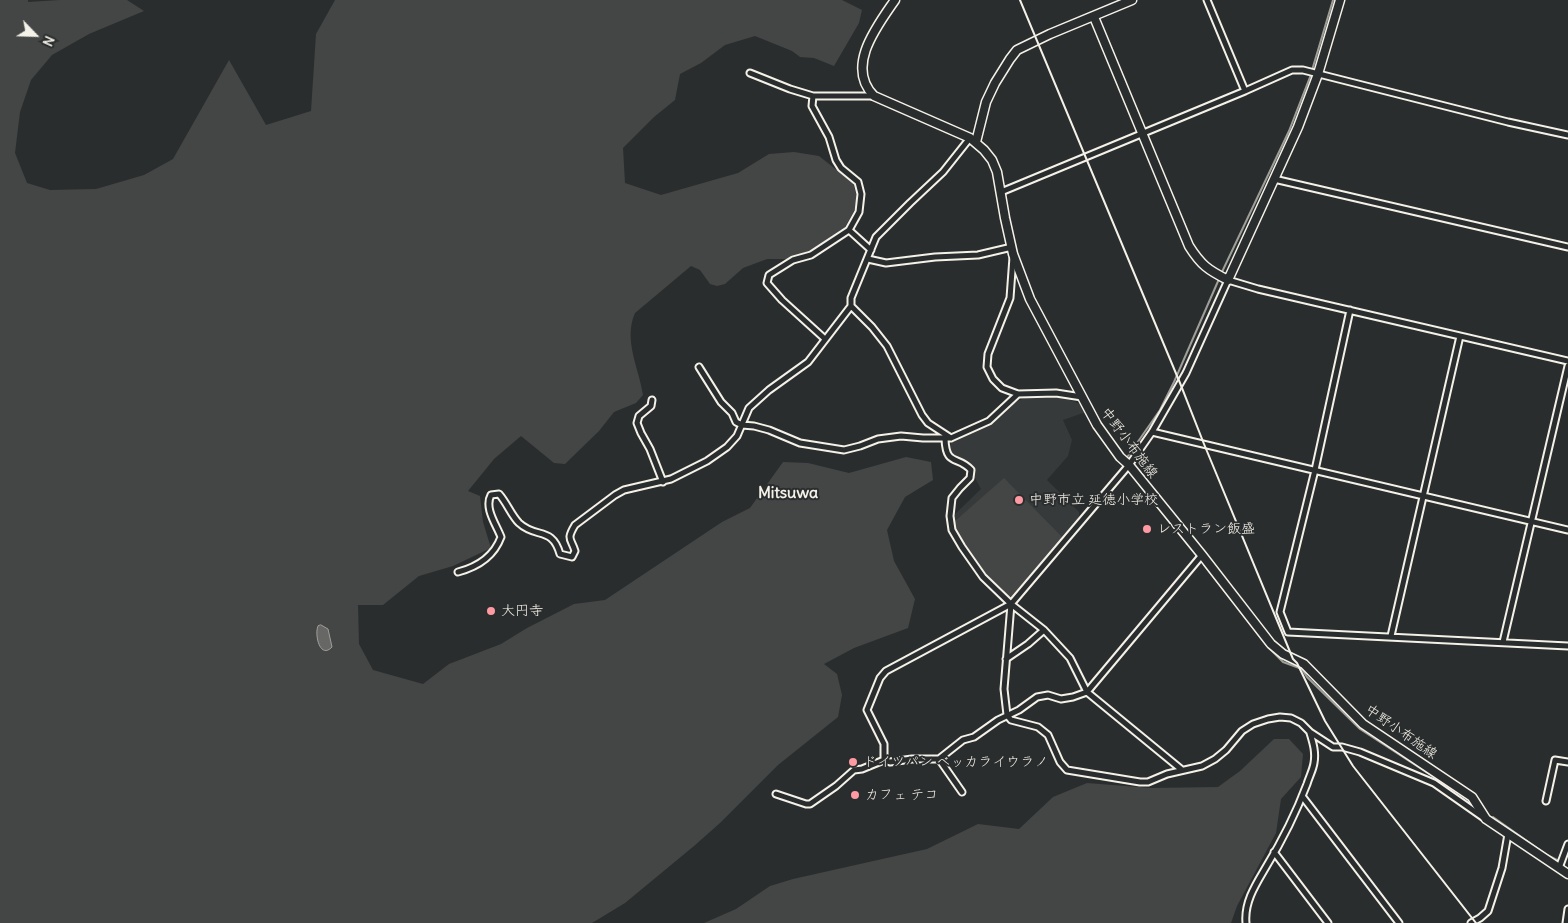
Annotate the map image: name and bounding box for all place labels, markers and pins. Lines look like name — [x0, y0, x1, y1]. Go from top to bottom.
place label: 中野市立 延徳小学校 — [1029, 492, 1158, 508]
marker: 中野市立 延徳小学校 — [1013, 494, 1025, 506]
place label: レストラン飯盛 — [1157, 521, 1255, 537]
marker: レストラン飯盛 — [1141, 523, 1153, 535]
place label: 大円寺 — [501, 603, 543, 619]
marker: 大円寺 — [485, 605, 497, 617]
place label: ドイツパン ベッカライウラノ — [863, 754, 1048, 770]
marker: ドイツパン ベッカライウラノ — [847, 756, 859, 768]
place label: カフェ テコ — [865, 787, 938, 803]
marker: カフェ テコ — [849, 789, 861, 801]

